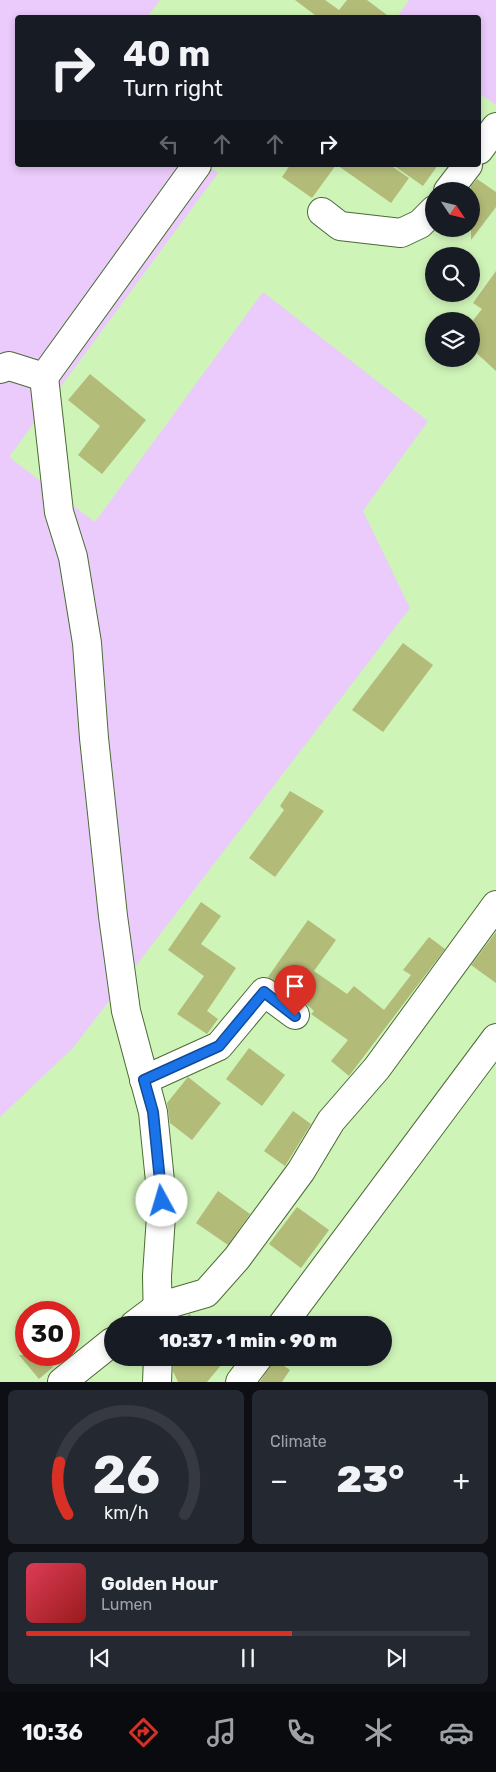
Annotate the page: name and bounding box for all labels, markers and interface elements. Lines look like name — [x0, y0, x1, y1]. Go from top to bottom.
text: 40 m — [123, 33, 210, 75]
icon: right — [40, 35, 105, 100]
text: Turn right — [123, 75, 223, 102]
icon: left — [155, 130, 183, 158]
icon: ahead — [208, 130, 236, 158]
icon: ahead — [261, 130, 289, 158]
icon: right — [314, 130, 342, 158]
north arrow — [425, 182, 480, 238]
map controls — [425, 182, 480, 367]
button: search — [425, 247, 480, 302]
button: layers — [425, 312, 480, 367]
pin — [274, 965, 316, 1016]
icon: arrive — [281, 972, 309, 1000]
position arrow — [135, 1174, 187, 1226]
speed limit sign: 30 — [15, 1301, 80, 1366]
text: 10:37 · 1 min · 90 m — [159, 1329, 337, 1352]
text: Climate — [270, 1432, 327, 1451]
text: 26 — [92, 1444, 160, 1506]
text: 23° — [337, 1456, 404, 1502]
text: − — [270, 1464, 288, 1497]
text: + — [453, 1464, 470, 1497]
text: km/h — [104, 1502, 148, 1523]
text: Golden Hour — [101, 1572, 218, 1595]
text: Lumen — [101, 1595, 152, 1614]
icon: previous — [86, 1644, 114, 1672]
icon: pause — [234, 1644, 262, 1672]
icon: next — [382, 1644, 410, 1672]
icon: directions — [126, 1715, 161, 1750]
icon: music — [204, 1715, 239, 1750]
icon: phone — [283, 1715, 318, 1750]
icon: climate — [361, 1715, 396, 1750]
icon: car — [439, 1715, 474, 1750]
text: 10:36 — [22, 1719, 83, 1746]

